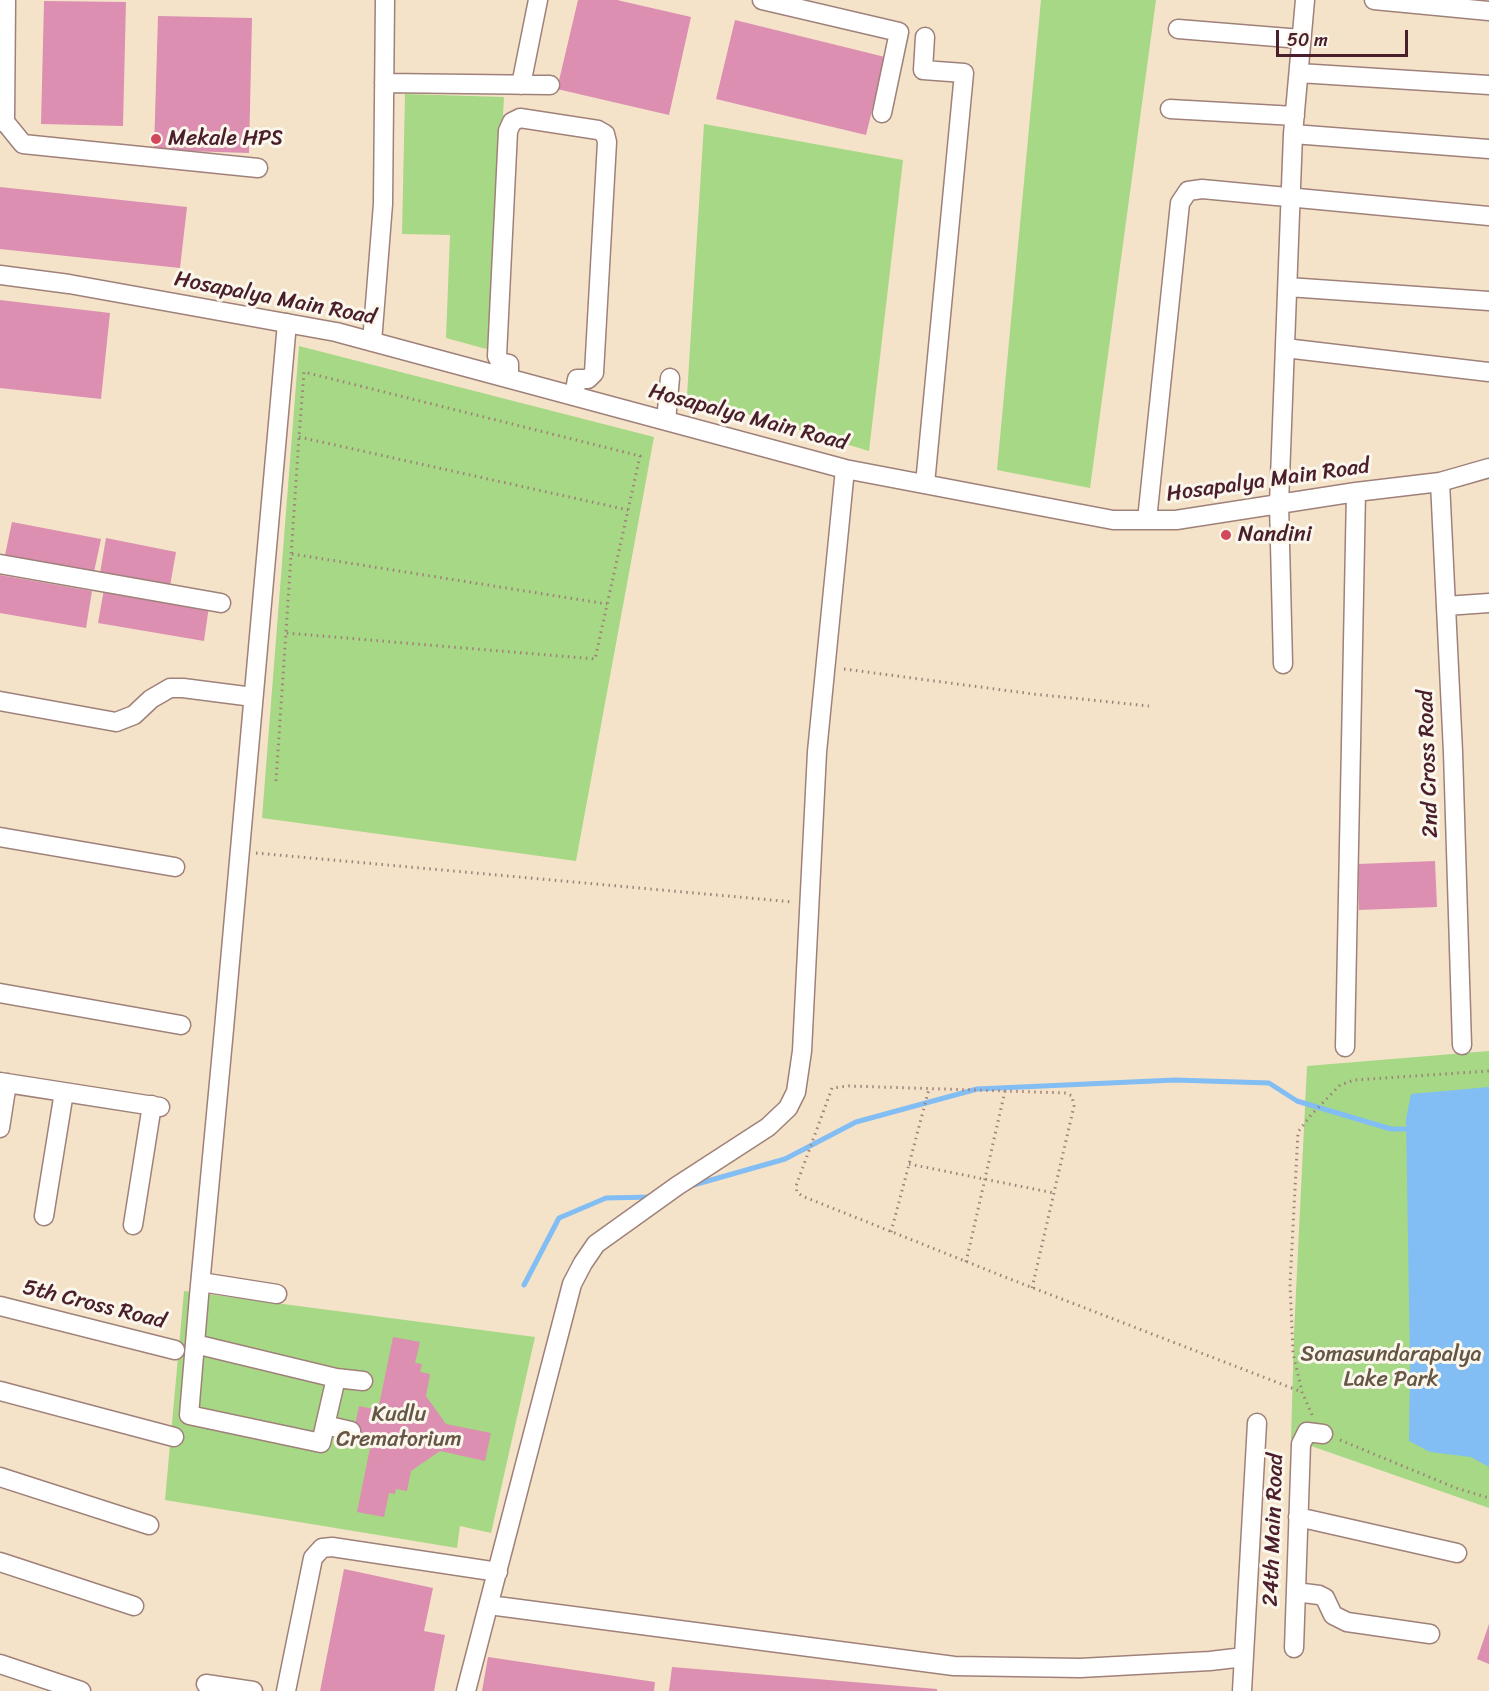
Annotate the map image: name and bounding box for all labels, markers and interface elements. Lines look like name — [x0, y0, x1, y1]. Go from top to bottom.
scale bar — [1279, 18, 1411, 56]
text: 50 m — [1287, 24, 1328, 56]
place label: Mekale HPS — [168, 126, 283, 152]
marker: Mekale HPS — [149, 132, 163, 146]
street label: Hosapalya Main Road — [172, 266, 378, 332]
street label: Hosapalya Main Road — [646, 379, 850, 457]
street label: Hosapalya Main Road — [1165, 454, 1371, 508]
place label: Nandini — [1238, 522, 1312, 548]
marker: Nandini — [1219, 528, 1233, 542]
street label: 2nd Cross Road — [1413, 690, 1445, 838]
street label: 5th Cross Road — [20, 1275, 168, 1335]
park label: Somasundarapalya Lake Park — [1301, 1342, 1481, 1394]
park label: Kudlu Crematorium — [336, 1402, 462, 1454]
street label: 24th Main Road — [1258, 1453, 1290, 1607]

